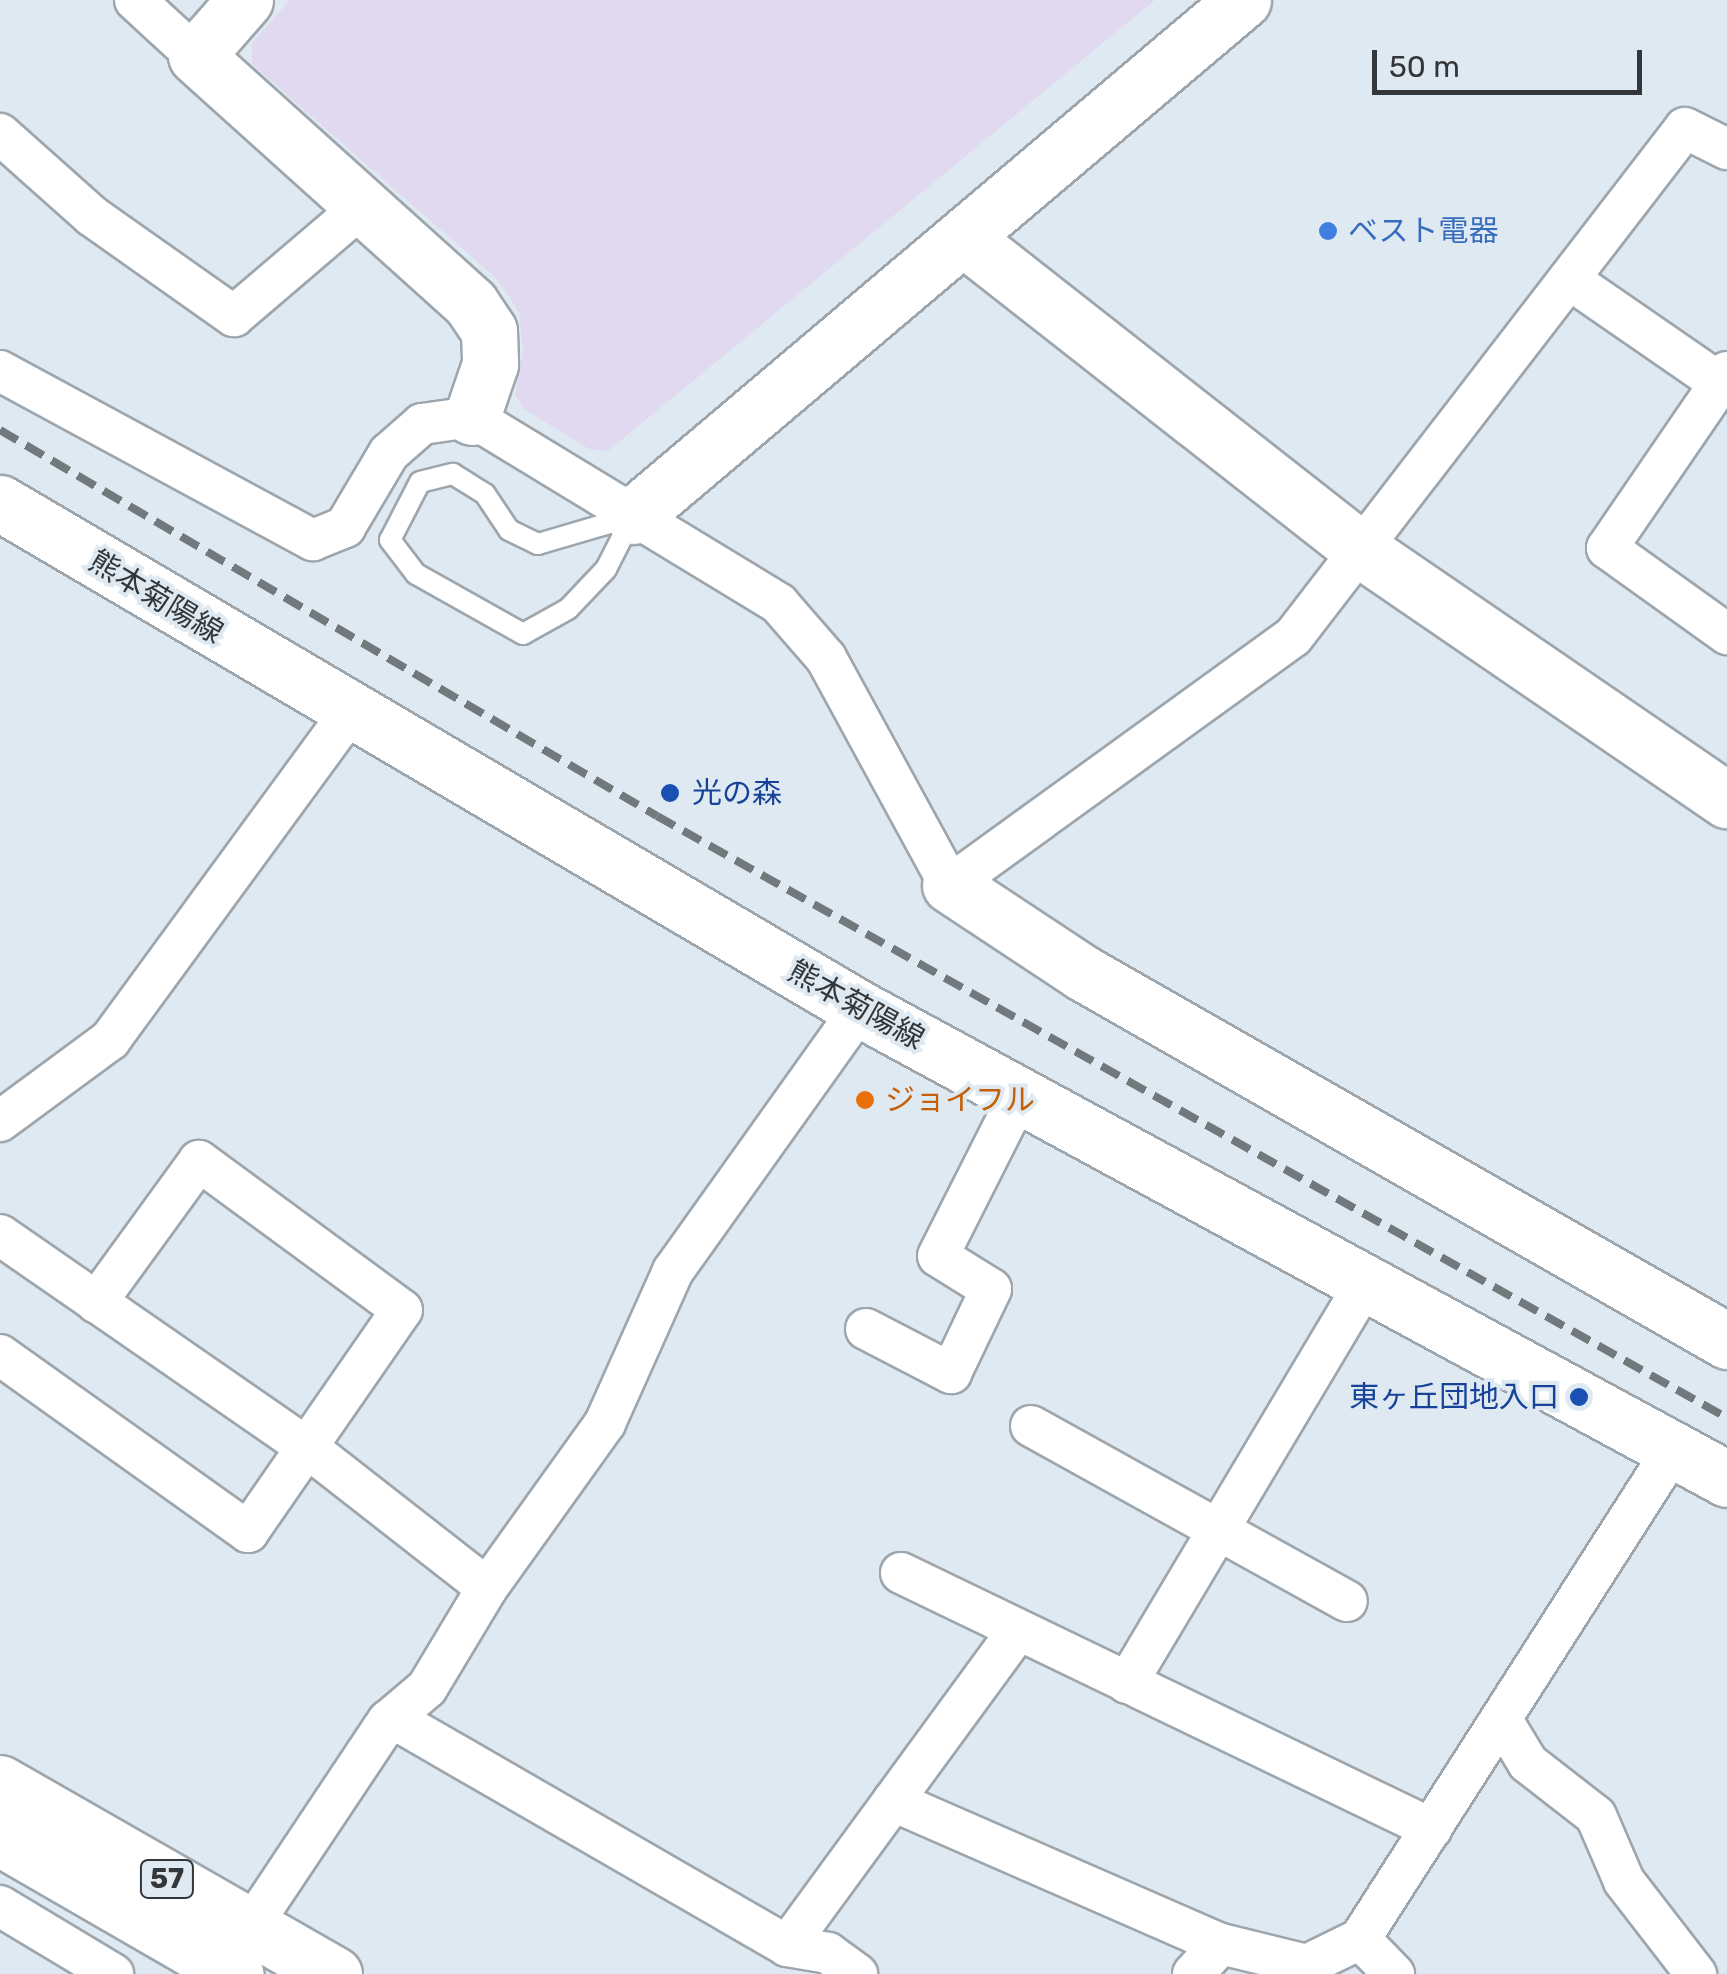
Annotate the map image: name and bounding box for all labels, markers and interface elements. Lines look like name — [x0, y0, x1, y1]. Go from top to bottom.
scale bar — [1377, 30, 1647, 92]
text: 50 m — [1389, 49, 1460, 85]
place label: ベスト電器 — [1348, 213, 1498, 249]
marker: ベスト電器 — [1317, 220, 1339, 242]
street label: 熊本菊陽線 — [82, 543, 230, 651]
place label: 光の森 — [692, 775, 782, 811]
marker: 光の森 — [657, 780, 683, 806]
street label: 熊本菊陽線 — [782, 953, 930, 1057]
place label: ジョイフル — [885, 1082, 1035, 1118]
marker: ジョイフル — [854, 1089, 876, 1111]
place label: 東ヶ丘団地入口 — [1349, 1379, 1559, 1415]
marker: 東ヶ丘団地入口 — [1568, 1386, 1590, 1408]
road number: 57 — [140, 1856, 194, 1902]

